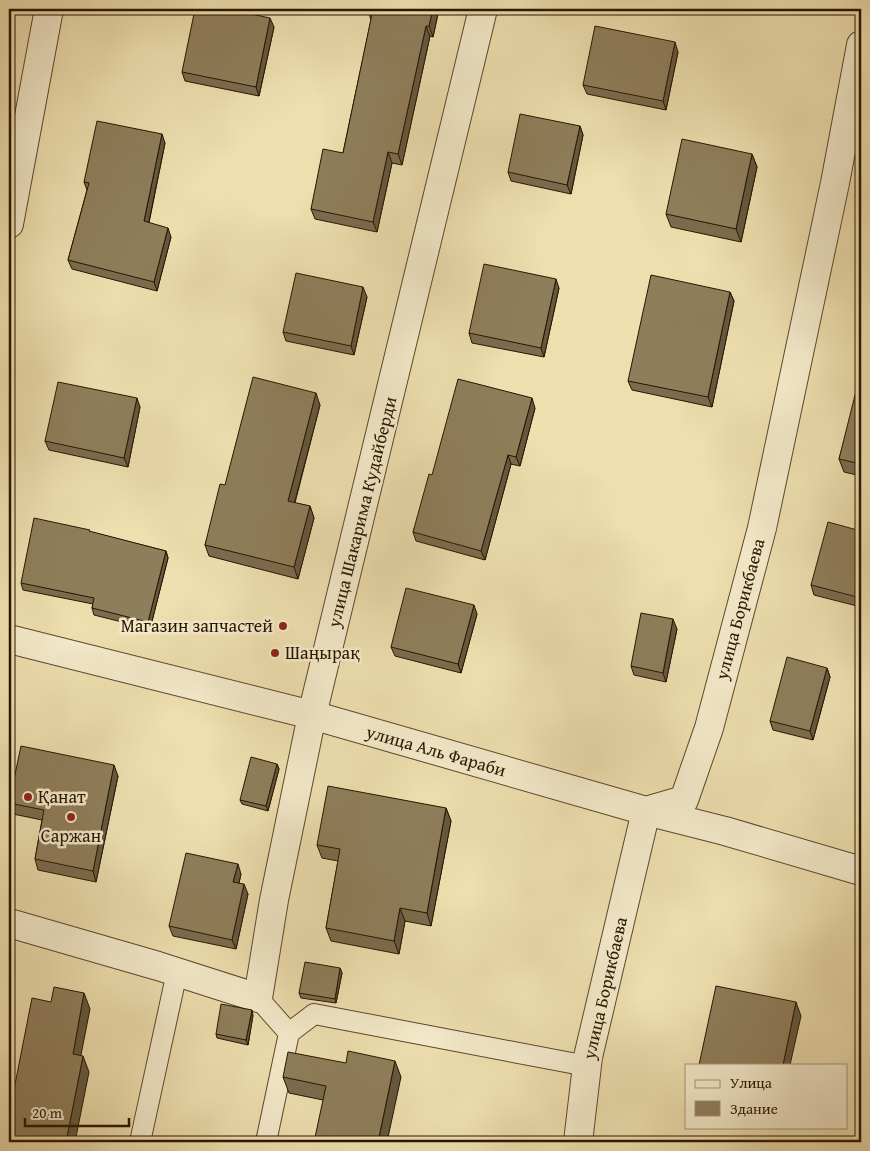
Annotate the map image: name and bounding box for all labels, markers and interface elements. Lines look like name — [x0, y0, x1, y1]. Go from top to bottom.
street label: улица Шакарима Кудайберди — [319, 393, 403, 631]
street label: улица Борикбаева — [707, 535, 771, 684]
place label: Магазин запчастей — [121, 612, 273, 639]
marker: Магазин запчастей — [277, 620, 289, 632]
place label: Шаңырақ — [285, 639, 360, 666]
marker: Шаңырақ — [269, 647, 281, 659]
street label: улица Аль Фараби — [362, 717, 509, 783]
place label: Қанат — [38, 783, 86, 810]
marker: Қанат — [22, 791, 34, 803]
marker: Саржан — [65, 811, 77, 823]
place label: Саржан — [41, 822, 101, 849]
street label: улица Борикбаева — [575, 914, 634, 1063]
legend — [685, 1064, 848, 1128]
text: Улица — [730, 1072, 773, 1093]
scale bar — [25, 1096, 129, 1128]
text: Здание — [730, 1098, 778, 1119]
text: 20 m — [32, 1102, 63, 1123]

